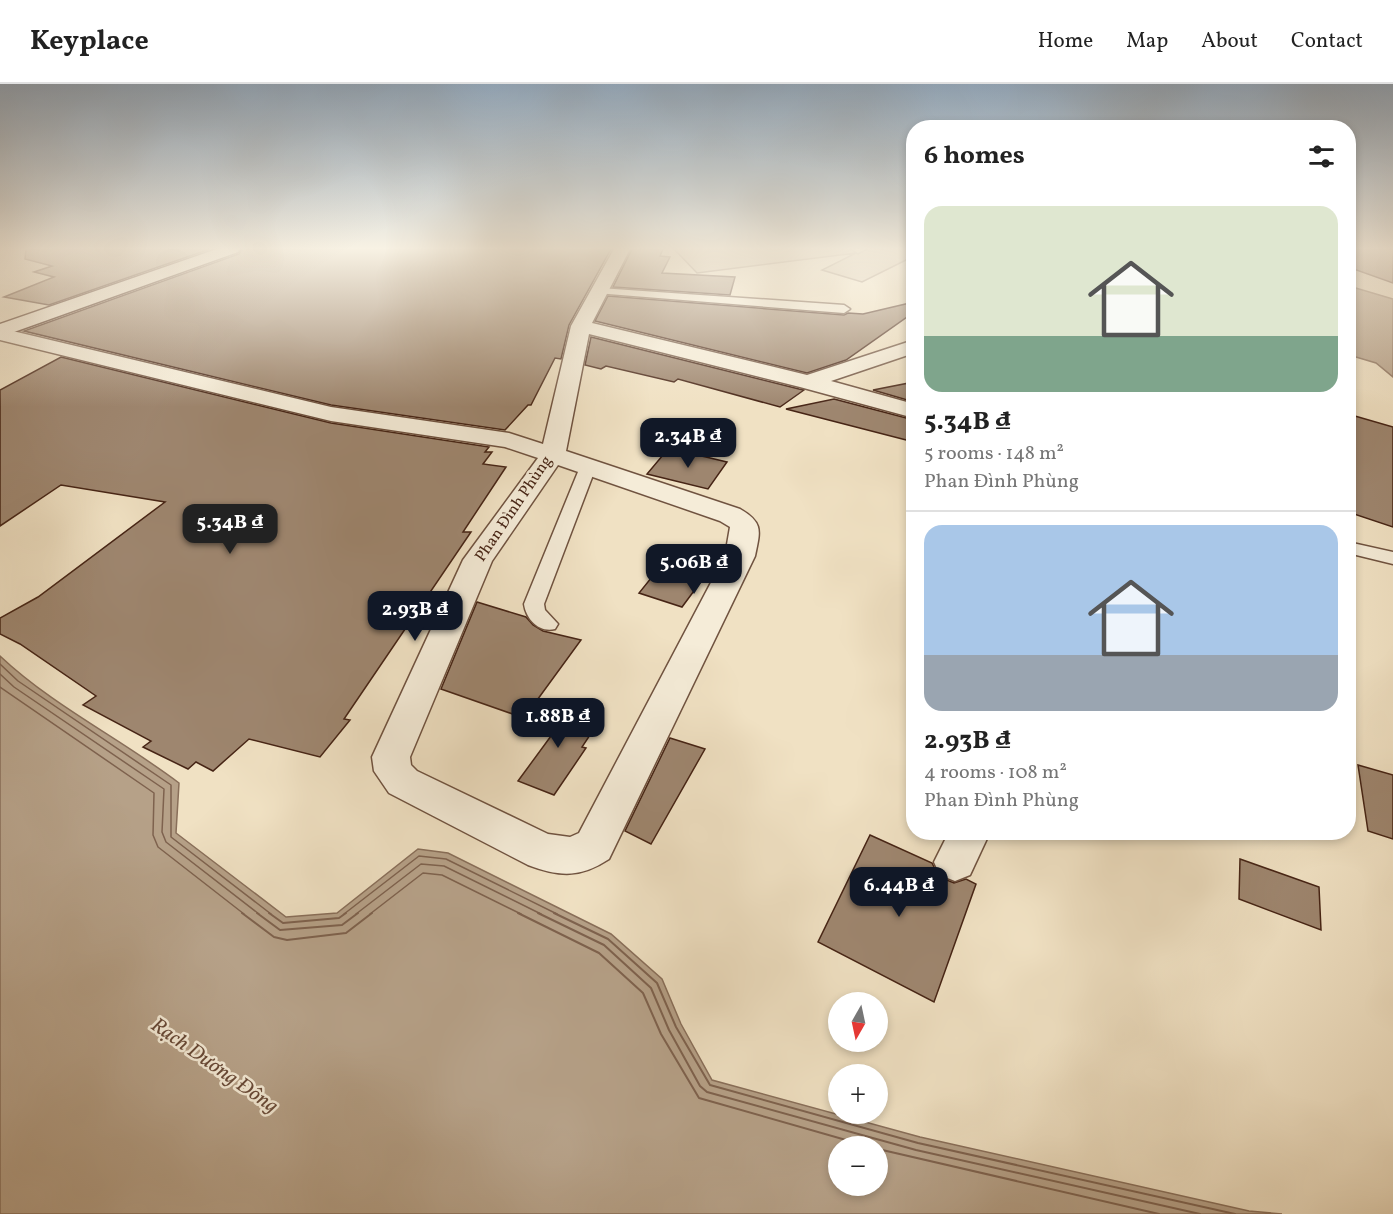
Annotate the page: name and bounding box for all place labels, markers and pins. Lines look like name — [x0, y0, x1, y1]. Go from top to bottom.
pin: 2.34B ₫ — [633, 418, 743, 469]
pin: 5.34B ₫ — [175, 504, 285, 555]
pin: 5.06B ₫ — [639, 544, 749, 595]
pin: 2.93B ₫ — [360, 591, 470, 642]
pin: 1.88B ₫ — [503, 698, 613, 749]
pin: 6.44B ₫ — [844, 867, 954, 918]

